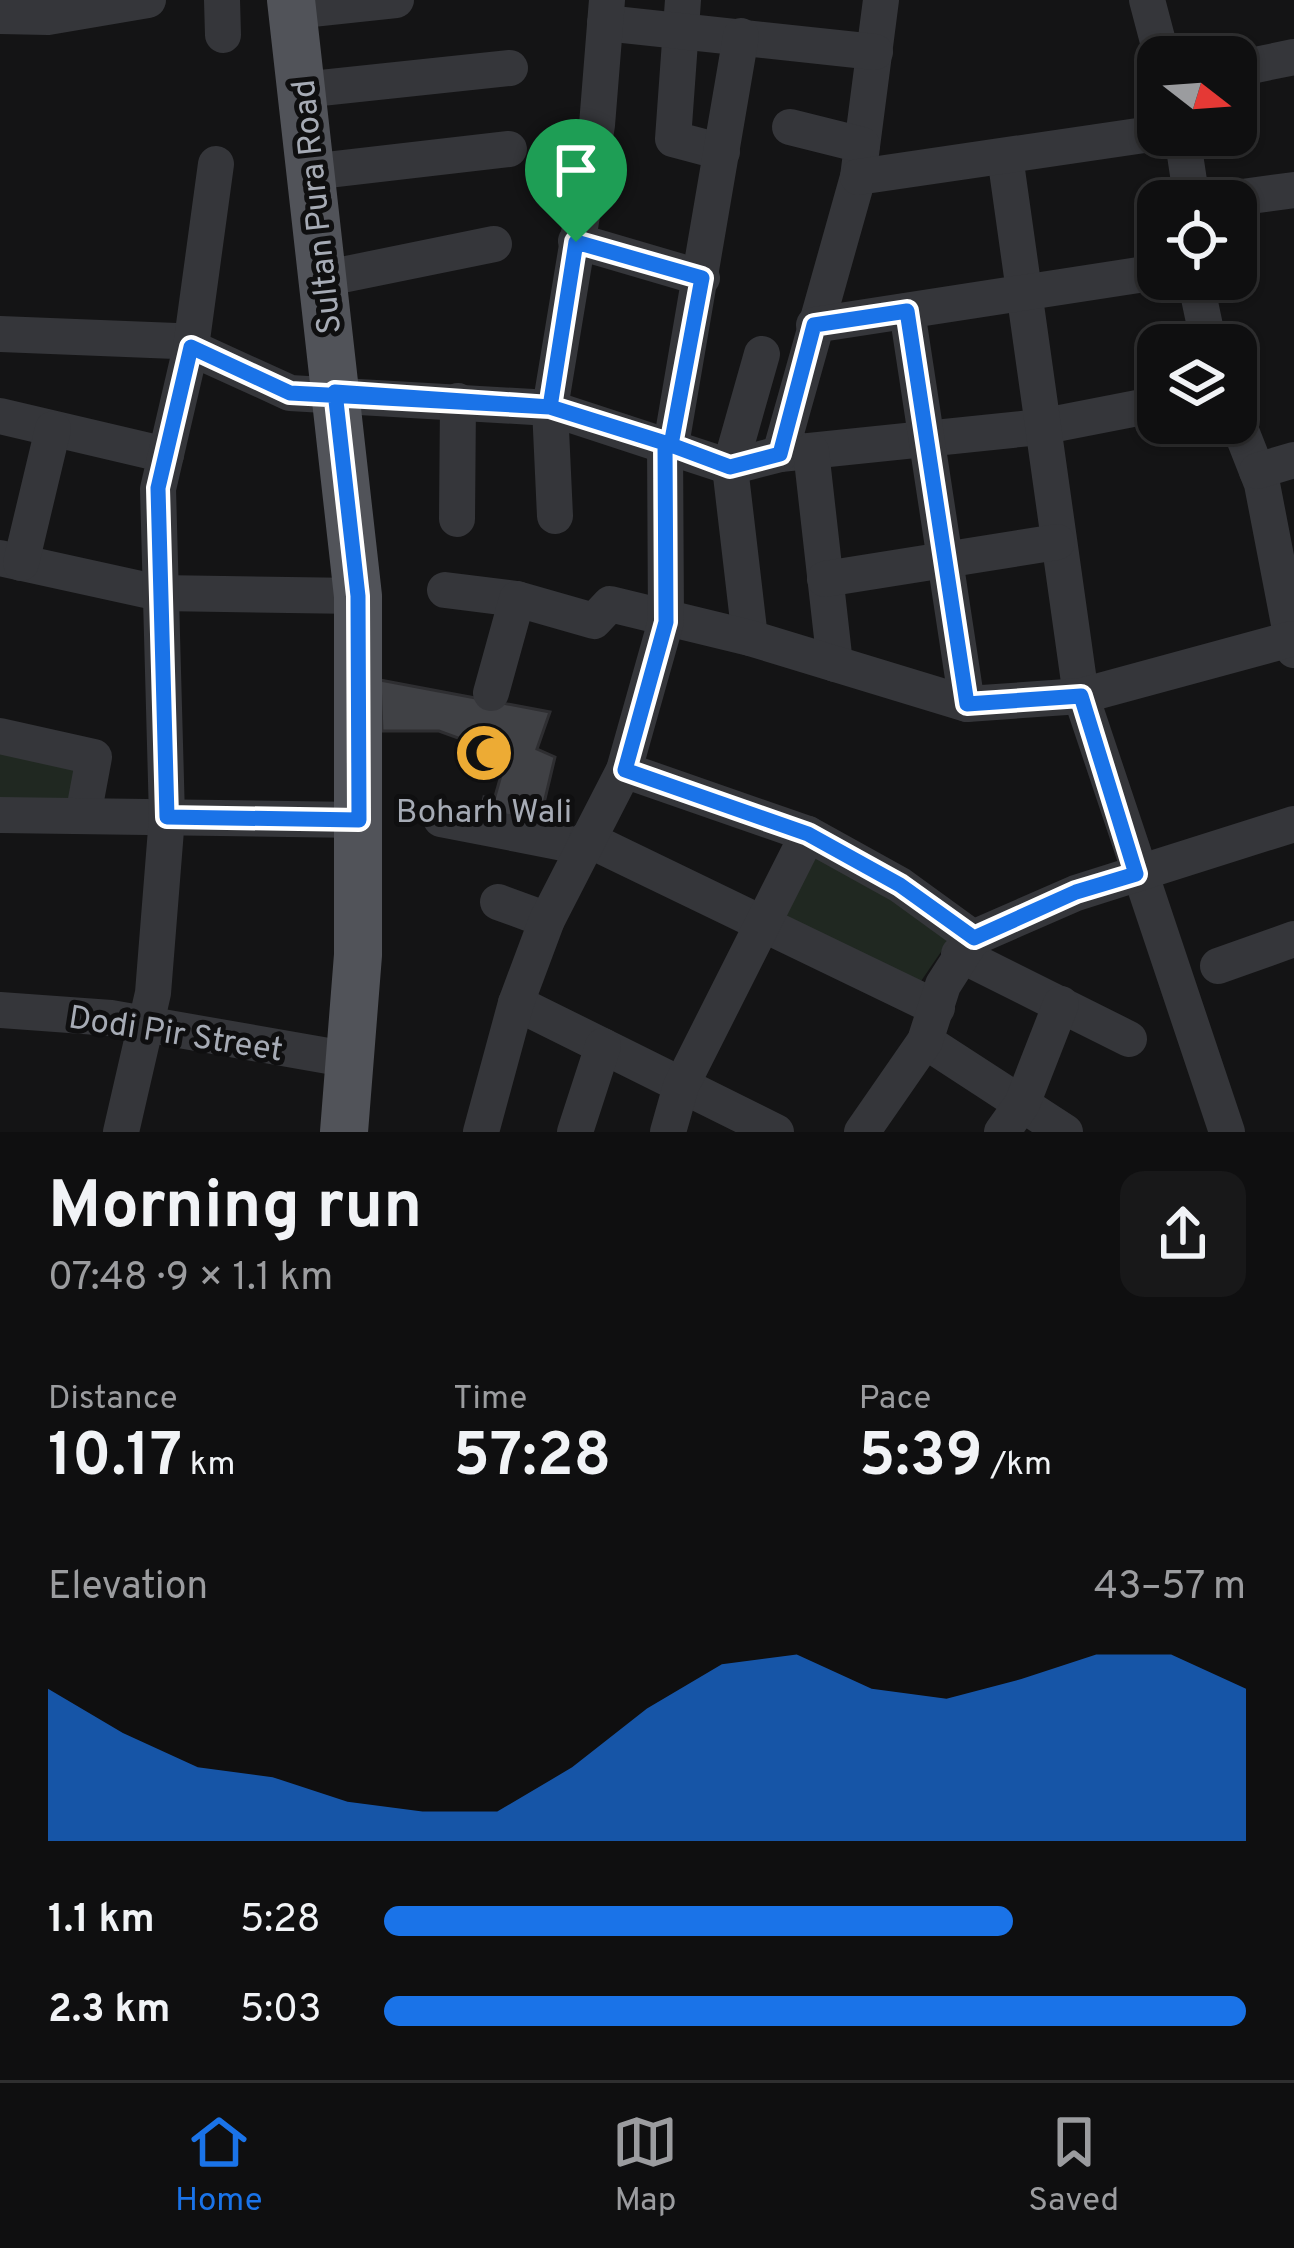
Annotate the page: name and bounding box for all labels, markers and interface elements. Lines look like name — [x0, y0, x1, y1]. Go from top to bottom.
north arrow — [1137, 36, 1257, 156]
map controls — [1137, 36, 1257, 444]
street label: Sultan Pura Road — [285, 77, 353, 336]
pin — [525, 119, 627, 242]
icon: arrive — [543, 137, 609, 203]
button: locate — [1137, 180, 1257, 300]
button: layers — [1137, 324, 1257, 444]
mosque icon: Boharh Wali — [453, 722, 515, 784]
place label: Boharh Wali — [396, 793, 572, 835]
street label: Dodi Pir Street — [65, 998, 286, 1074]
text: Morning run — [48, 1168, 422, 1251]
button: share — [1120, 1171, 1246, 1297]
text: 07:48 · 9 × 1.1 km — [48, 1255, 333, 1304]
text: Distance — [48, 1379, 178, 1421]
text: Time — [453, 1379, 527, 1421]
text: Pace — [859, 1379, 931, 1421]
text: 10.17 — [48, 1421, 182, 1497]
text: 57:28 — [453, 1421, 611, 1497]
text: 5:39 — [859, 1421, 983, 1497]
text: km — [182, 1445, 236, 1487]
text: /km — [983, 1445, 1052, 1487]
text: Elevation — [48, 1564, 208, 1613]
text: 43–57 m — [1094, 1564, 1246, 1613]
text: 1.1 km — [48, 1897, 155, 1946]
text: 5:28 — [240, 1897, 321, 1946]
text: 2.3 km — [48, 1987, 170, 2036]
text: 5:03 — [240, 1987, 322, 2036]
tab: Home — [175, 2109, 263, 2223]
tab: Map — [612, 2109, 678, 2223]
tab: Saved — [1028, 2109, 1119, 2223]

